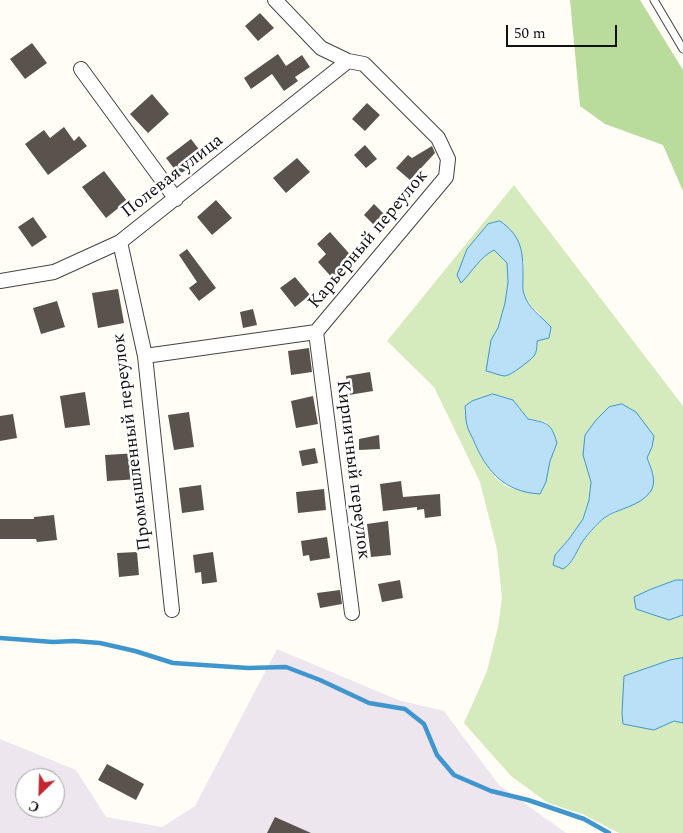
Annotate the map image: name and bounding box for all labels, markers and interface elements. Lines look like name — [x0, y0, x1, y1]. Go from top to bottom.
scale bar — [508, 15, 619, 47]
text: 50 m — [514, 22, 546, 45]
street label: Полевая улица — [118, 131, 228, 223]
street label: Карьерный переулок — [304, 166, 434, 314]
street label: Промышленный переулок — [109, 332, 157, 552]
street label: Кирпичный переулок — [330, 379, 374, 561]
north arrow — [15, 768, 65, 818]
text: С — [25, 795, 43, 818]

